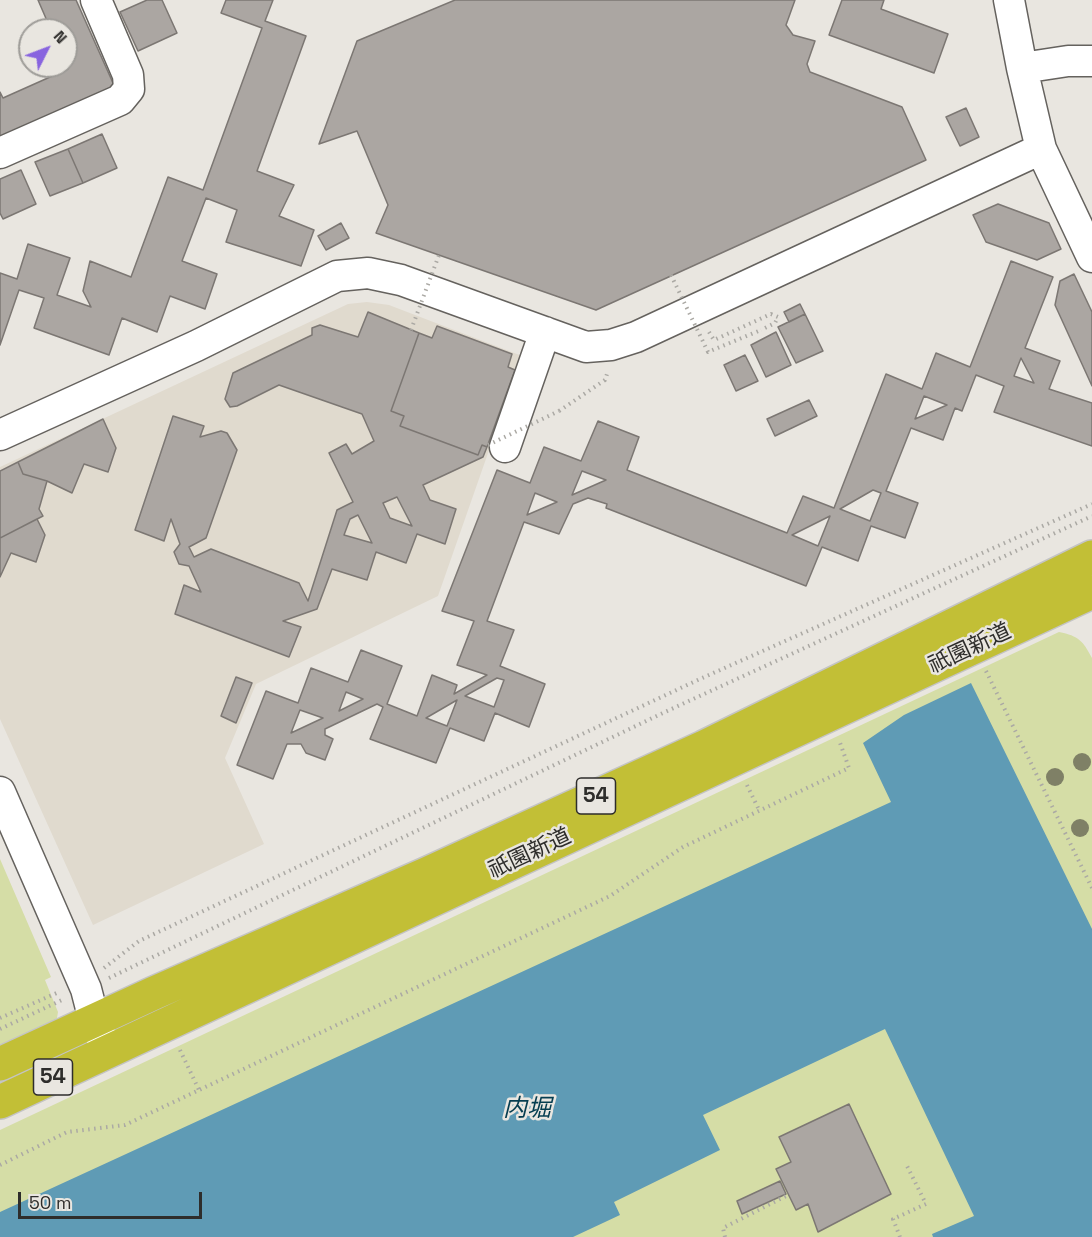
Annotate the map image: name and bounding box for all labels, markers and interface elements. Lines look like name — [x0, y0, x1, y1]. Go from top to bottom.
north arrow — [18, 18, 78, 78]
text: N — [49, 26, 72, 48]
street label: 祇園新道 — [925, 618, 1015, 680]
road number: 54 — [576, 778, 616, 814]
street label: 祇園新道 — [485, 823, 575, 885]
road number: 54 — [34, 1059, 72, 1095]
water label: 内堀 — [503, 1095, 551, 1123]
scale bar — [21, 1180, 206, 1218]
text: 50 m — [29, 1191, 71, 1214]

